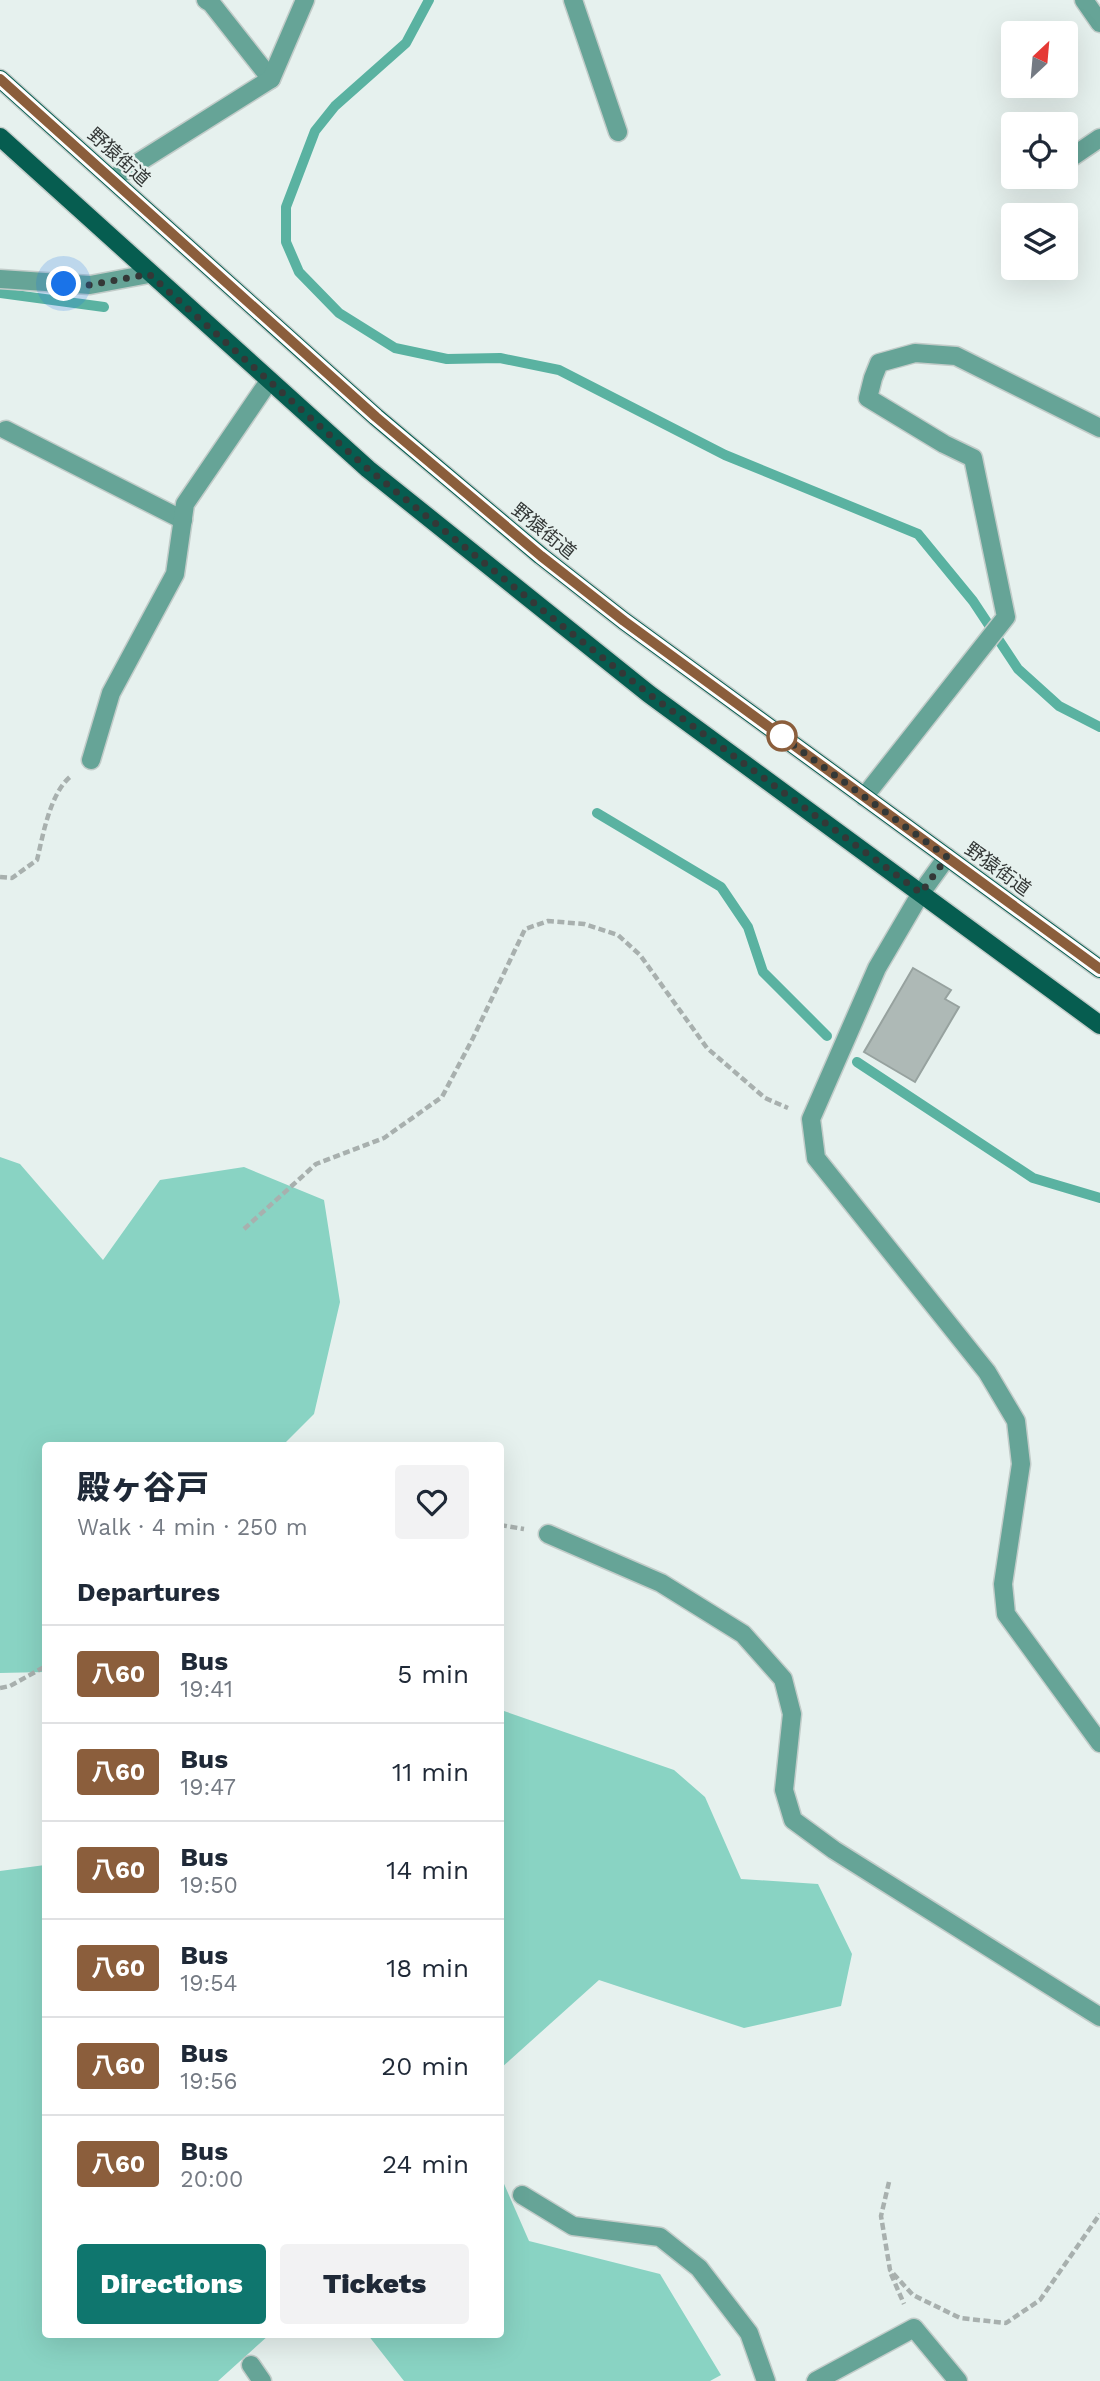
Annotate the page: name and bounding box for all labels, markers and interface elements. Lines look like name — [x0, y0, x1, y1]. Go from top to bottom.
north arrow — [1001, 21, 1078, 98]
map controls — [1001, 21, 1078, 280]
button: locate — [1001, 112, 1078, 189]
street label: 野猿街道 — [83, 123, 155, 191]
button: layers — [1001, 203, 1078, 280]
your location — [46, 266, 81, 301]
street label: 野猿街道 — [507, 498, 581, 564]
unlabelled marker — [767, 721, 797, 751]
street label: 野猿街道 — [960, 837, 1036, 901]
button: heart — [395, 1465, 469, 1539]
text: 殿ヶ谷戸 — [77, 1468, 209, 1507]
text: Walk · 4 min · 250 m — [77, 1514, 308, 1541]
text: Departures — [77, 1577, 220, 1607]
text: Bus — [180, 1646, 228, 1676]
text: 5 min — [397, 1659, 469, 1689]
text: 八60 — [91, 1660, 145, 1688]
text: 19:41 — [180, 1676, 233, 1703]
text: Bus — [180, 1744, 228, 1774]
text: 11 min — [392, 1757, 469, 1787]
text: 八60 — [91, 1758, 145, 1786]
text: 19:47 — [180, 1774, 236, 1801]
text: Bus — [180, 1842, 228, 1872]
text: 14 min — [386, 1855, 469, 1885]
text: 八60 — [91, 1856, 145, 1884]
text: 19:50 — [180, 1872, 238, 1899]
text: Bus — [180, 1940, 228, 1970]
text: 18 min — [386, 1953, 469, 1983]
text: 八60 — [91, 1954, 145, 1982]
text: 19:54 — [180, 1970, 238, 1997]
text: Bus — [180, 2038, 228, 2068]
text: 20 min — [381, 2051, 469, 2081]
text: 八60 — [91, 2052, 145, 2080]
text: 19:56 — [180, 2068, 238, 2095]
text: Bus — [180, 2136, 228, 2166]
text: 24 min — [382, 2149, 469, 2179]
text: 八60 — [91, 2150, 145, 2178]
text: 20:00 — [180, 2166, 243, 2193]
button: Directions — [77, 2244, 266, 2324]
button: Tickets — [280, 2244, 469, 2324]

